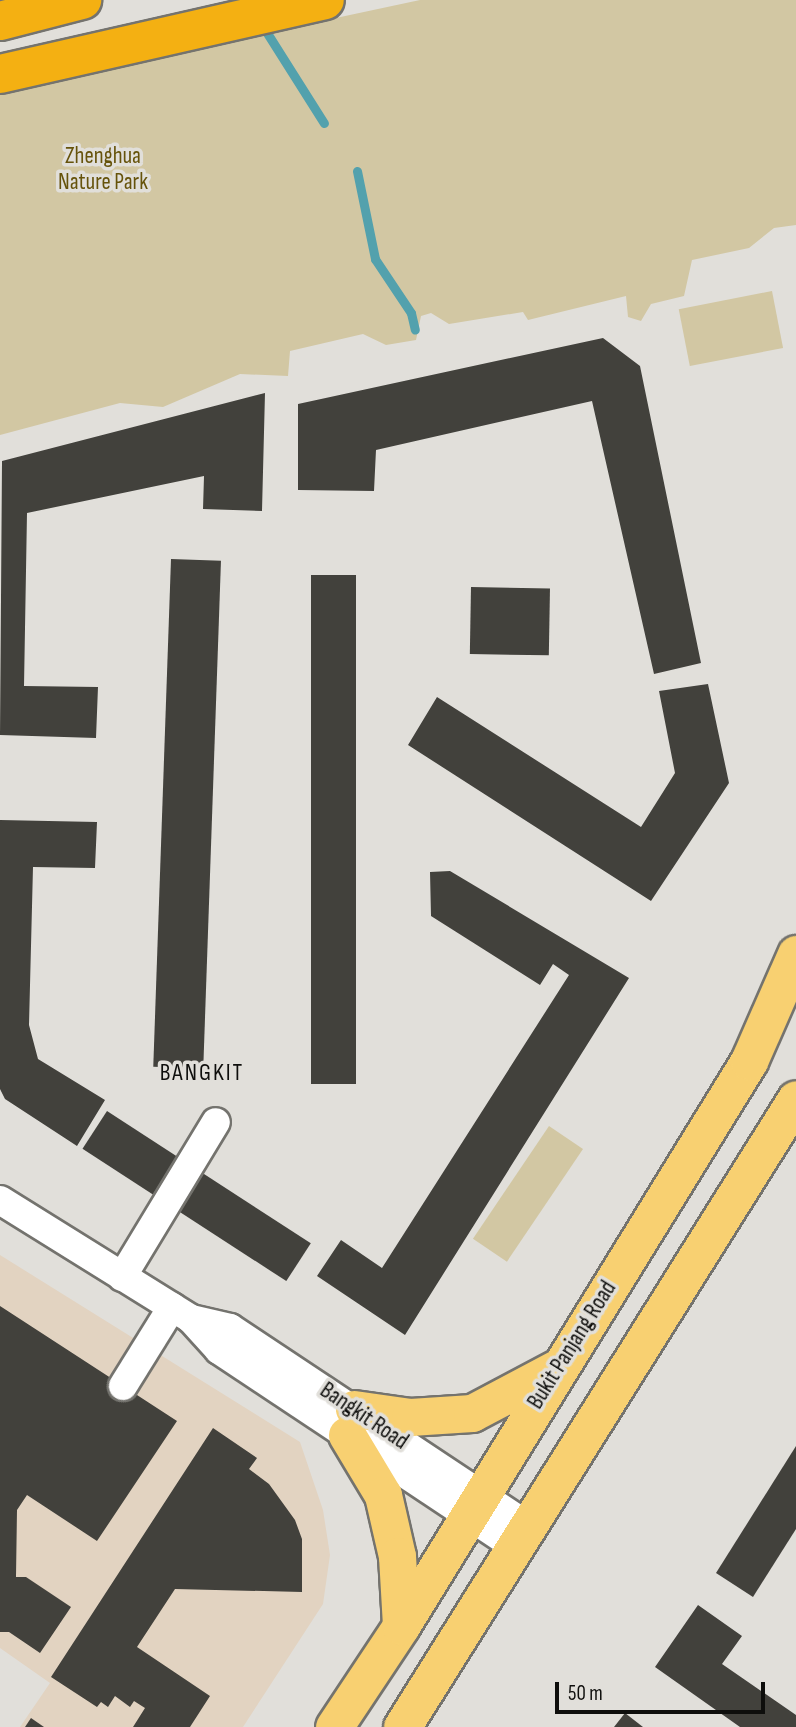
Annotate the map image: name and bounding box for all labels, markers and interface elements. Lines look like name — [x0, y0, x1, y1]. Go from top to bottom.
park label: Zhenghua Nature Park — [58, 142, 148, 196]
district label: BANGKIT — [161, 1059, 243, 1087]
street label: Bukit Panjang Road — [522, 1276, 622, 1414]
street label: Bangkit Road — [315, 1377, 413, 1455]
scale bar — [558, 1668, 768, 1712]
text: 50 m — [568, 1681, 603, 1706]

